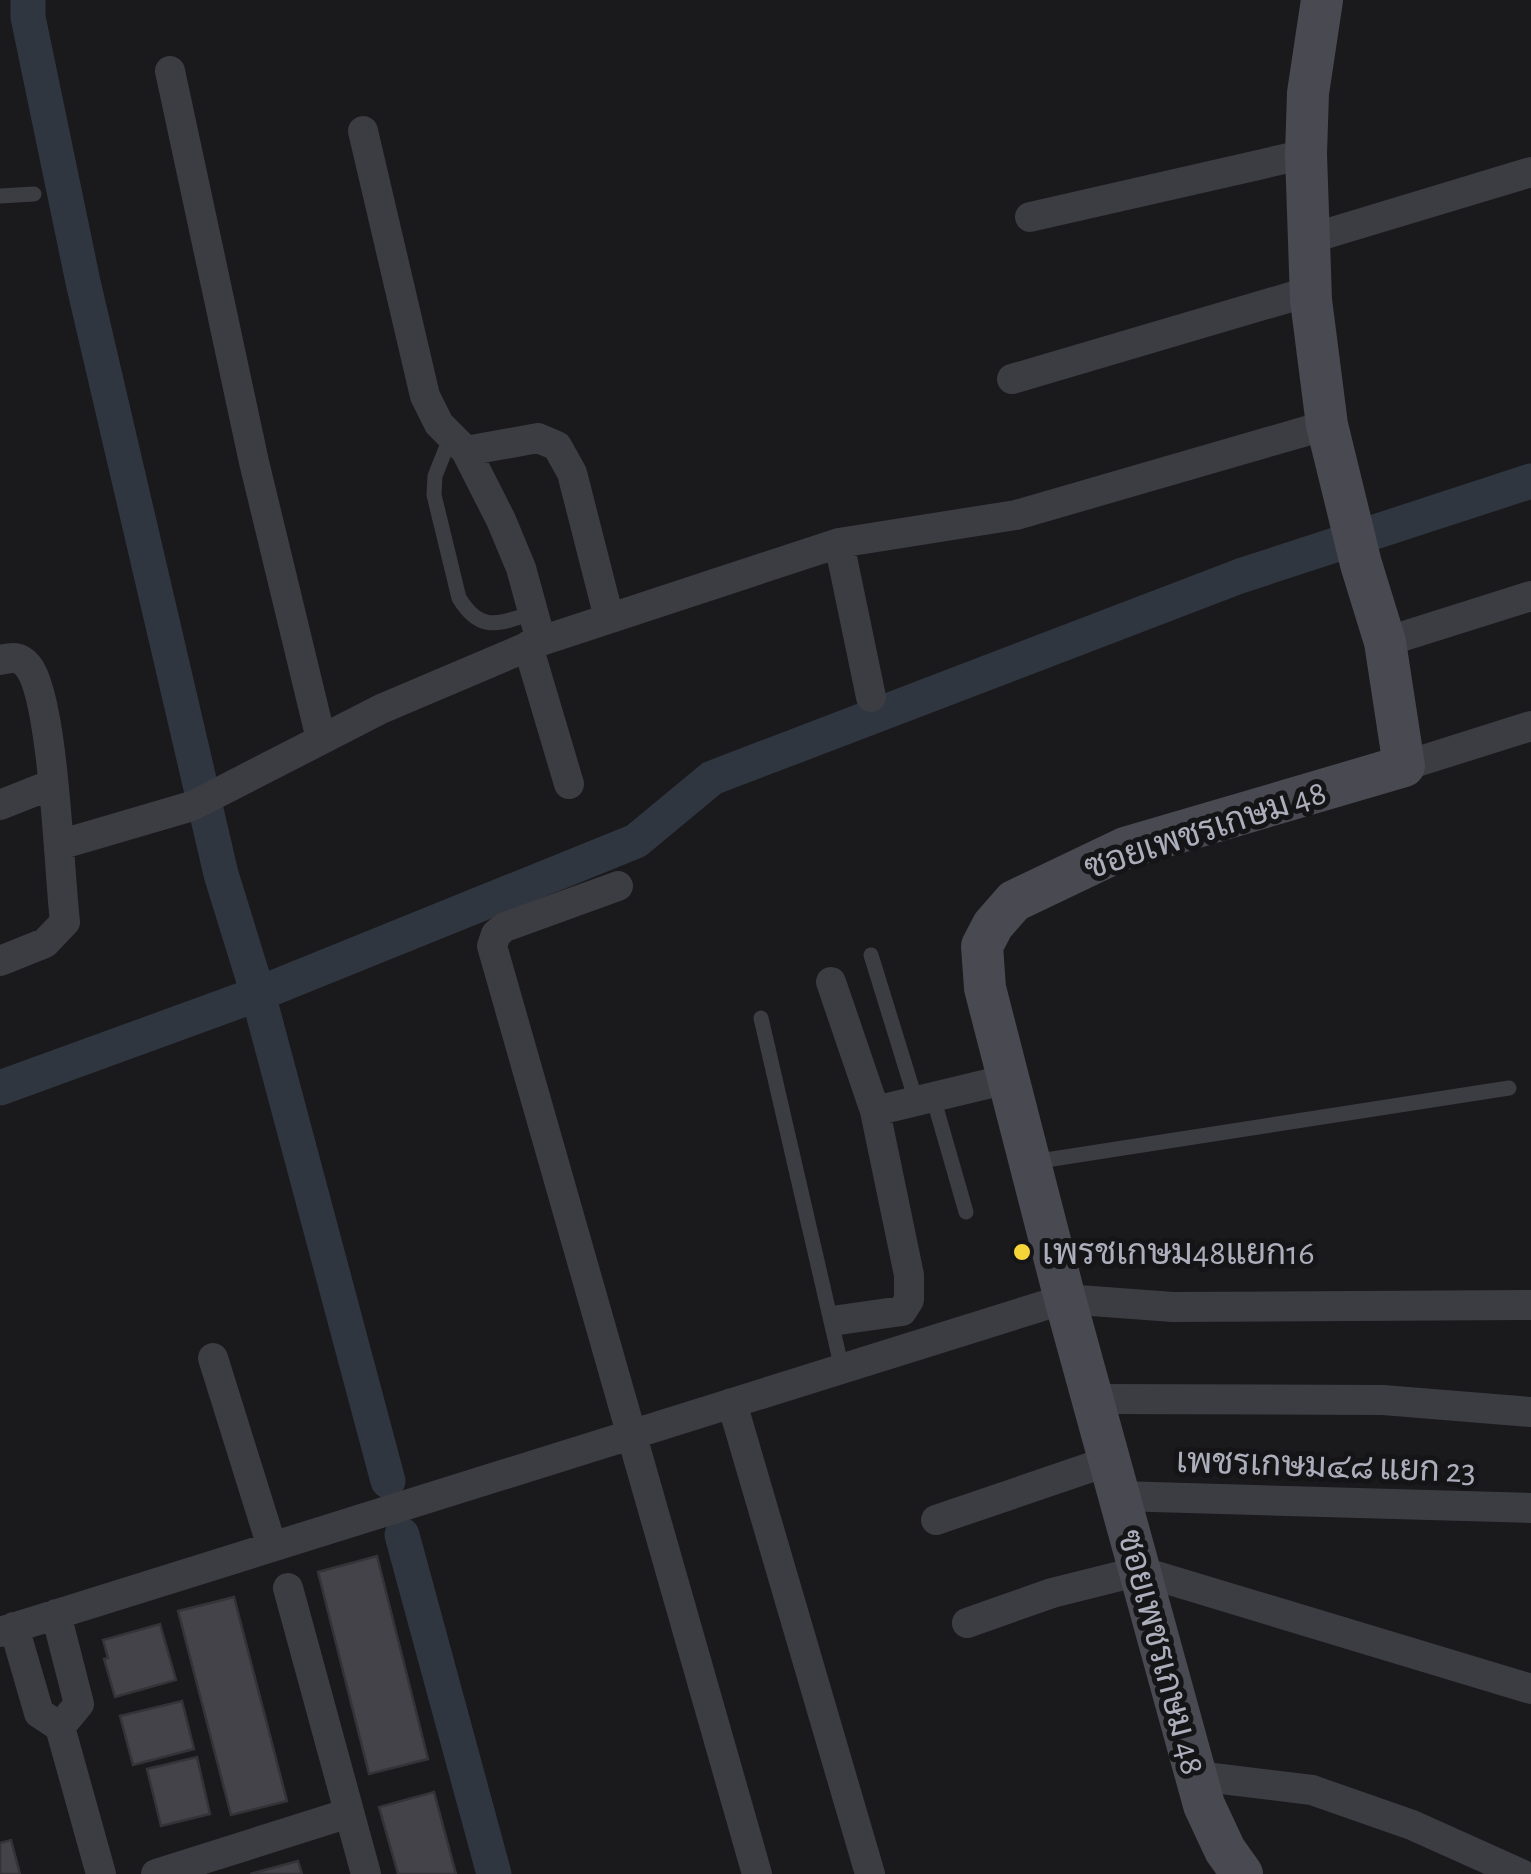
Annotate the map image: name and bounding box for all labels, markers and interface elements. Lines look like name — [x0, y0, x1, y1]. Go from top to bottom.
street label: ซอยเพชรเกษม 48 — [1080, 775, 1331, 886]
place label: เพรชเกษม48แยก16 — [1042, 1236, 1315, 1271]
marker: เพรชเกษม48แยก16 — [1011, 1241, 1033, 1263]
street label: เพชรเกษม๔๘ แยก 23 — [1175, 1444, 1476, 1489]
street label: ซอยเพชรเกษม 48 — [1111, 1526, 1210, 1778]

